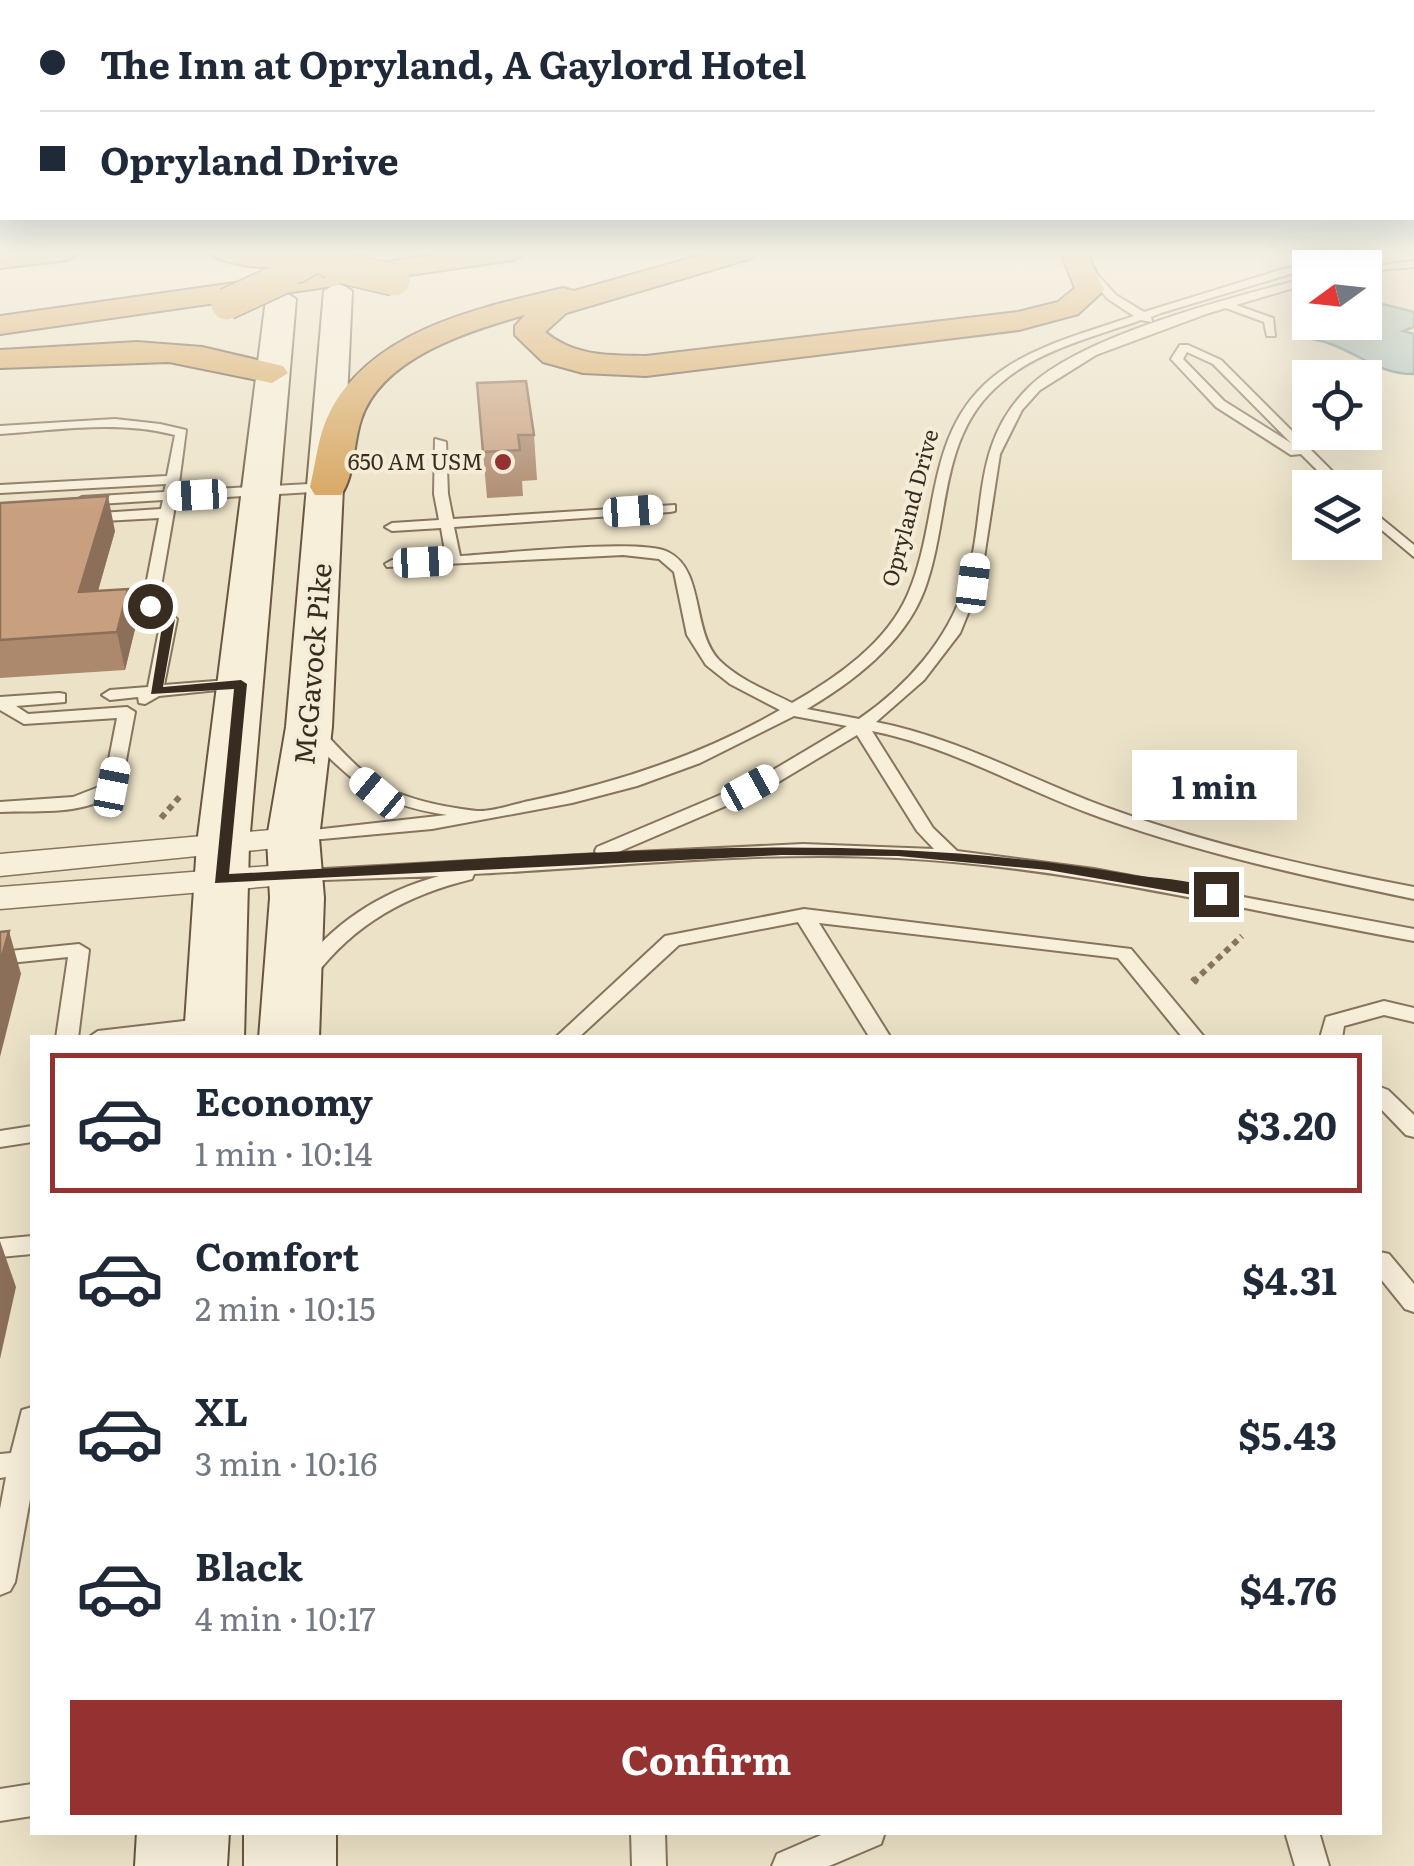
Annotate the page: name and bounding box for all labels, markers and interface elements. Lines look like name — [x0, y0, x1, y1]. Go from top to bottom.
text: The Inn at Opryland, A Gaylord Hotel — [100, 34, 807, 91]
text: Opryland Drive — [100, 130, 399, 187]
north arrow — [1292, 250, 1382, 340]
map controls — [1292, 250, 1382, 560]
button: locate — [1292, 360, 1382, 450]
street label: Opryland Drive — [872, 425, 945, 590]
place label: 650 AM USM — [348, 444, 483, 477]
marker: 650 AM USM — [492, 451, 514, 473]
button: layers — [1292, 470, 1382, 560]
car — [166, 478, 228, 512]
car — [602, 494, 664, 528]
car — [392, 545, 454, 579]
car — [954, 551, 992, 615]
street label: McGavock Pike — [281, 561, 341, 767]
route start — [128, 584, 173, 629]
callout: 1 min — [1134, 749, 1298, 819]
car — [92, 755, 132, 819]
car — [716, 760, 784, 816]
text: 1 min — [1172, 761, 1257, 809]
car — [344, 762, 410, 824]
route end — [1194, 872, 1239, 917]
text: Economy — [195, 1071, 373, 1128]
icon: car — [75, 1078, 165, 1168]
text: $3.20 — [1237, 1095, 1337, 1152]
text: 1 min · 10:14 — [195, 1128, 372, 1176]
text: Comfort — [195, 1226, 359, 1283]
icon: car — [75, 1233, 165, 1323]
text: $4.31 — [1242, 1250, 1337, 1307]
text: 2 min · 10:15 — [195, 1283, 375, 1331]
text: XL — [195, 1381, 248, 1438]
icon: car — [75, 1388, 165, 1478]
text: $5.43 — [1238, 1405, 1337, 1462]
text: 3 min · 10:16 — [195, 1438, 377, 1486]
text: Black — [195, 1536, 303, 1593]
icon: car — [75, 1543, 165, 1633]
text: $4.76 — [1239, 1560, 1337, 1617]
text: 4 min · 10:17 — [195, 1593, 376, 1641]
button: Confirm — [70, 1700, 1342, 1815]

